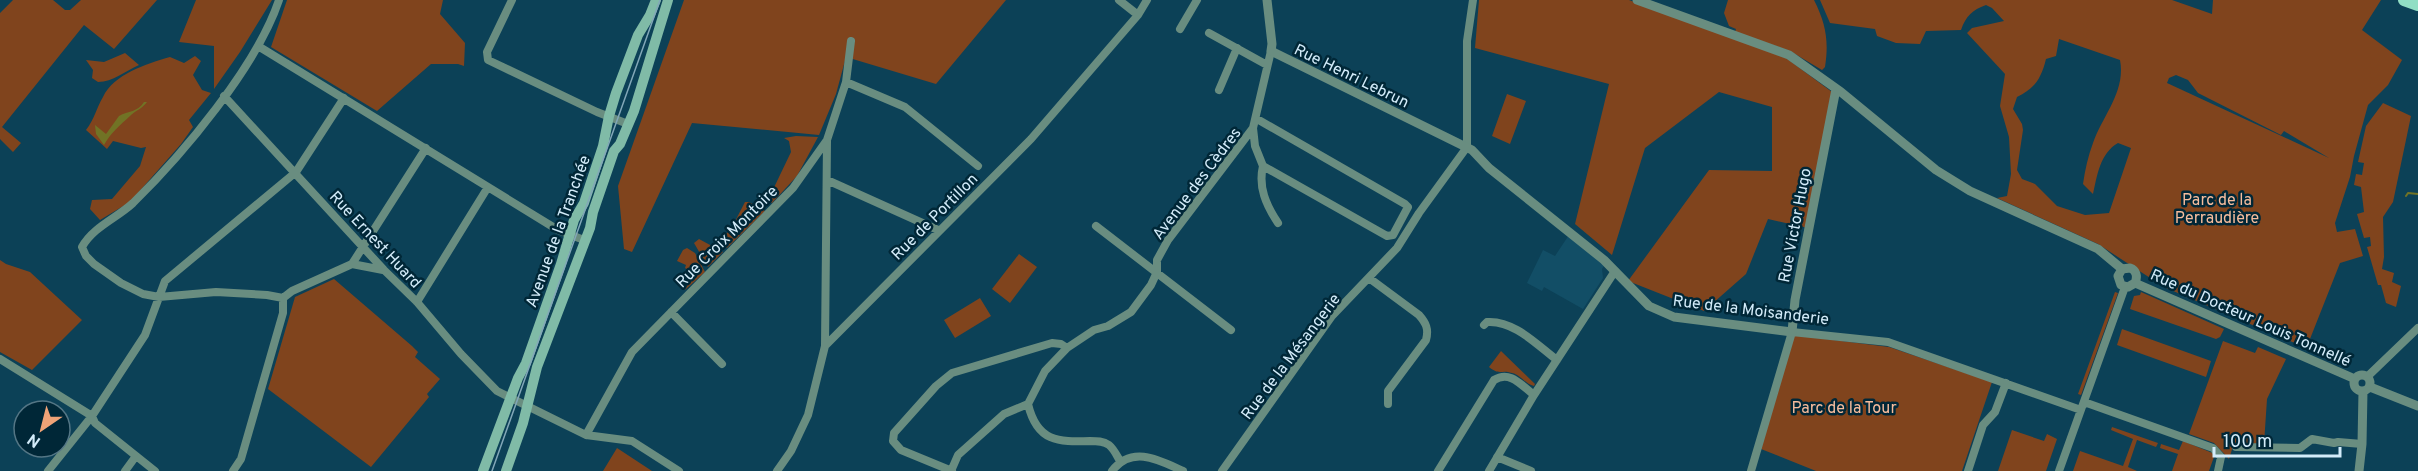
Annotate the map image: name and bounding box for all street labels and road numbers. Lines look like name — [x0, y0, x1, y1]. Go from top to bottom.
street label: Rue Henri Lebrun — [1290, 40, 1412, 113]
street label: Avenue des Cèdres — [1149, 124, 1246, 244]
street label: Avenue de la Tranchée — [522, 153, 596, 311]
street label: Rue Victor Hugo — [1775, 166, 1817, 284]
street label: Rue de Portillon — [888, 170, 983, 265]
street label: Rue Croix Montoire — [672, 182, 783, 293]
street label: Rue Ernest Huard — [324, 187, 425, 293]
street label: Rue du Docteur Louis Tonnellé — [2147, 266, 2353, 372]
street label: Rue de la Mésangerie — [1238, 290, 1346, 424]
street label: Rue de la Moisanderie — [1672, 291, 1830, 330]

